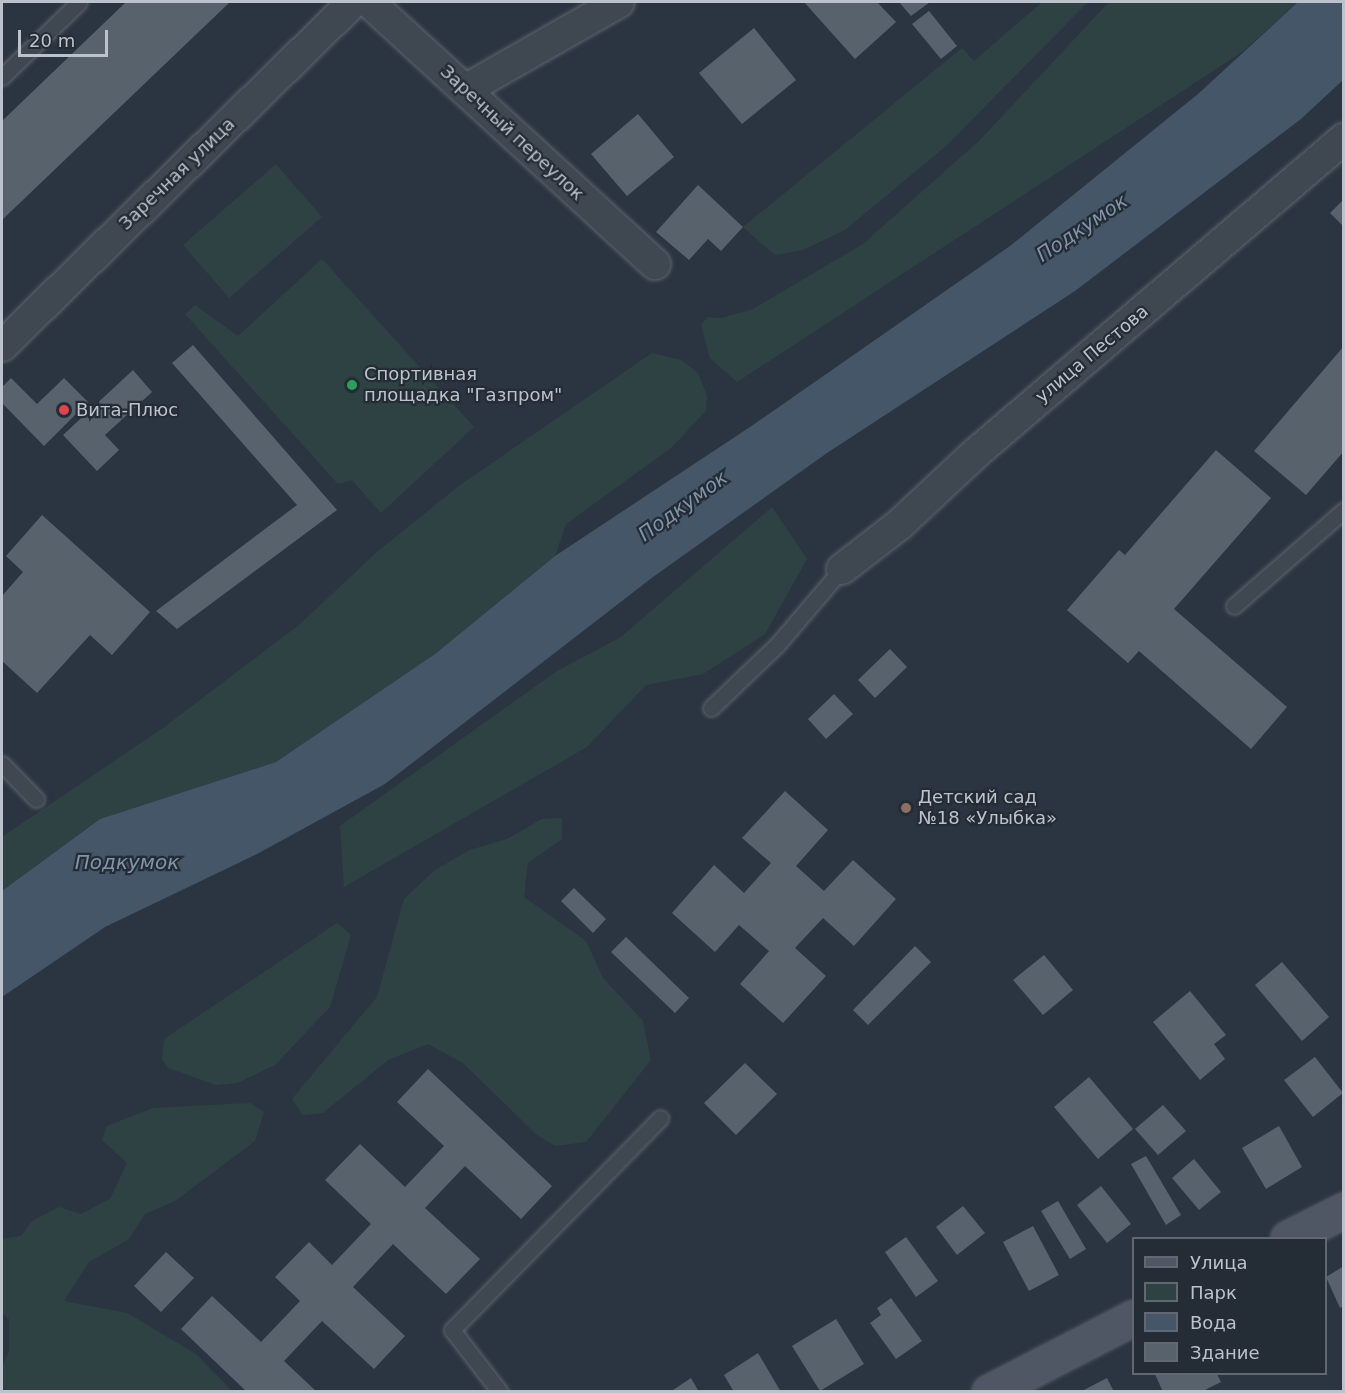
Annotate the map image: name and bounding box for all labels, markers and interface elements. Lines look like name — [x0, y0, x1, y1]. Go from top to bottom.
scale bar — [21, 18, 111, 56]
text: 20 m — [29, 30, 75, 51]
street label: Заречный переулок — [436, 61, 588, 205]
street label: Заречная улица — [115, 113, 239, 235]
water label: Подкумок — [1032, 189, 1132, 267]
street label: улица Пестова — [1031, 301, 1153, 407]
place label: Спортивная площадка "Газпром" — [364, 364, 562, 406]
marker: Спортивная площадка "Газпром" — [345, 378, 359, 392]
place label: Вита-Плюс — [76, 399, 178, 421]
marker: Вита-Плюс — [57, 403, 71, 417]
water label: Подкумок — [634, 466, 732, 546]
place label: Детский сад №18 «Улыбка» — [918, 787, 1057, 830]
marker: Детский сад №18 «Улыбка» — [899, 801, 913, 815]
water label: Подкумок — [75, 850, 179, 874]
legend — [1132, 1237, 1327, 1375]
text: Улица — [1190, 1252, 1247, 1273]
text: Парк — [1190, 1282, 1237, 1303]
text: Вода — [1190, 1312, 1237, 1333]
text: Здание — [1190, 1342, 1260, 1363]

